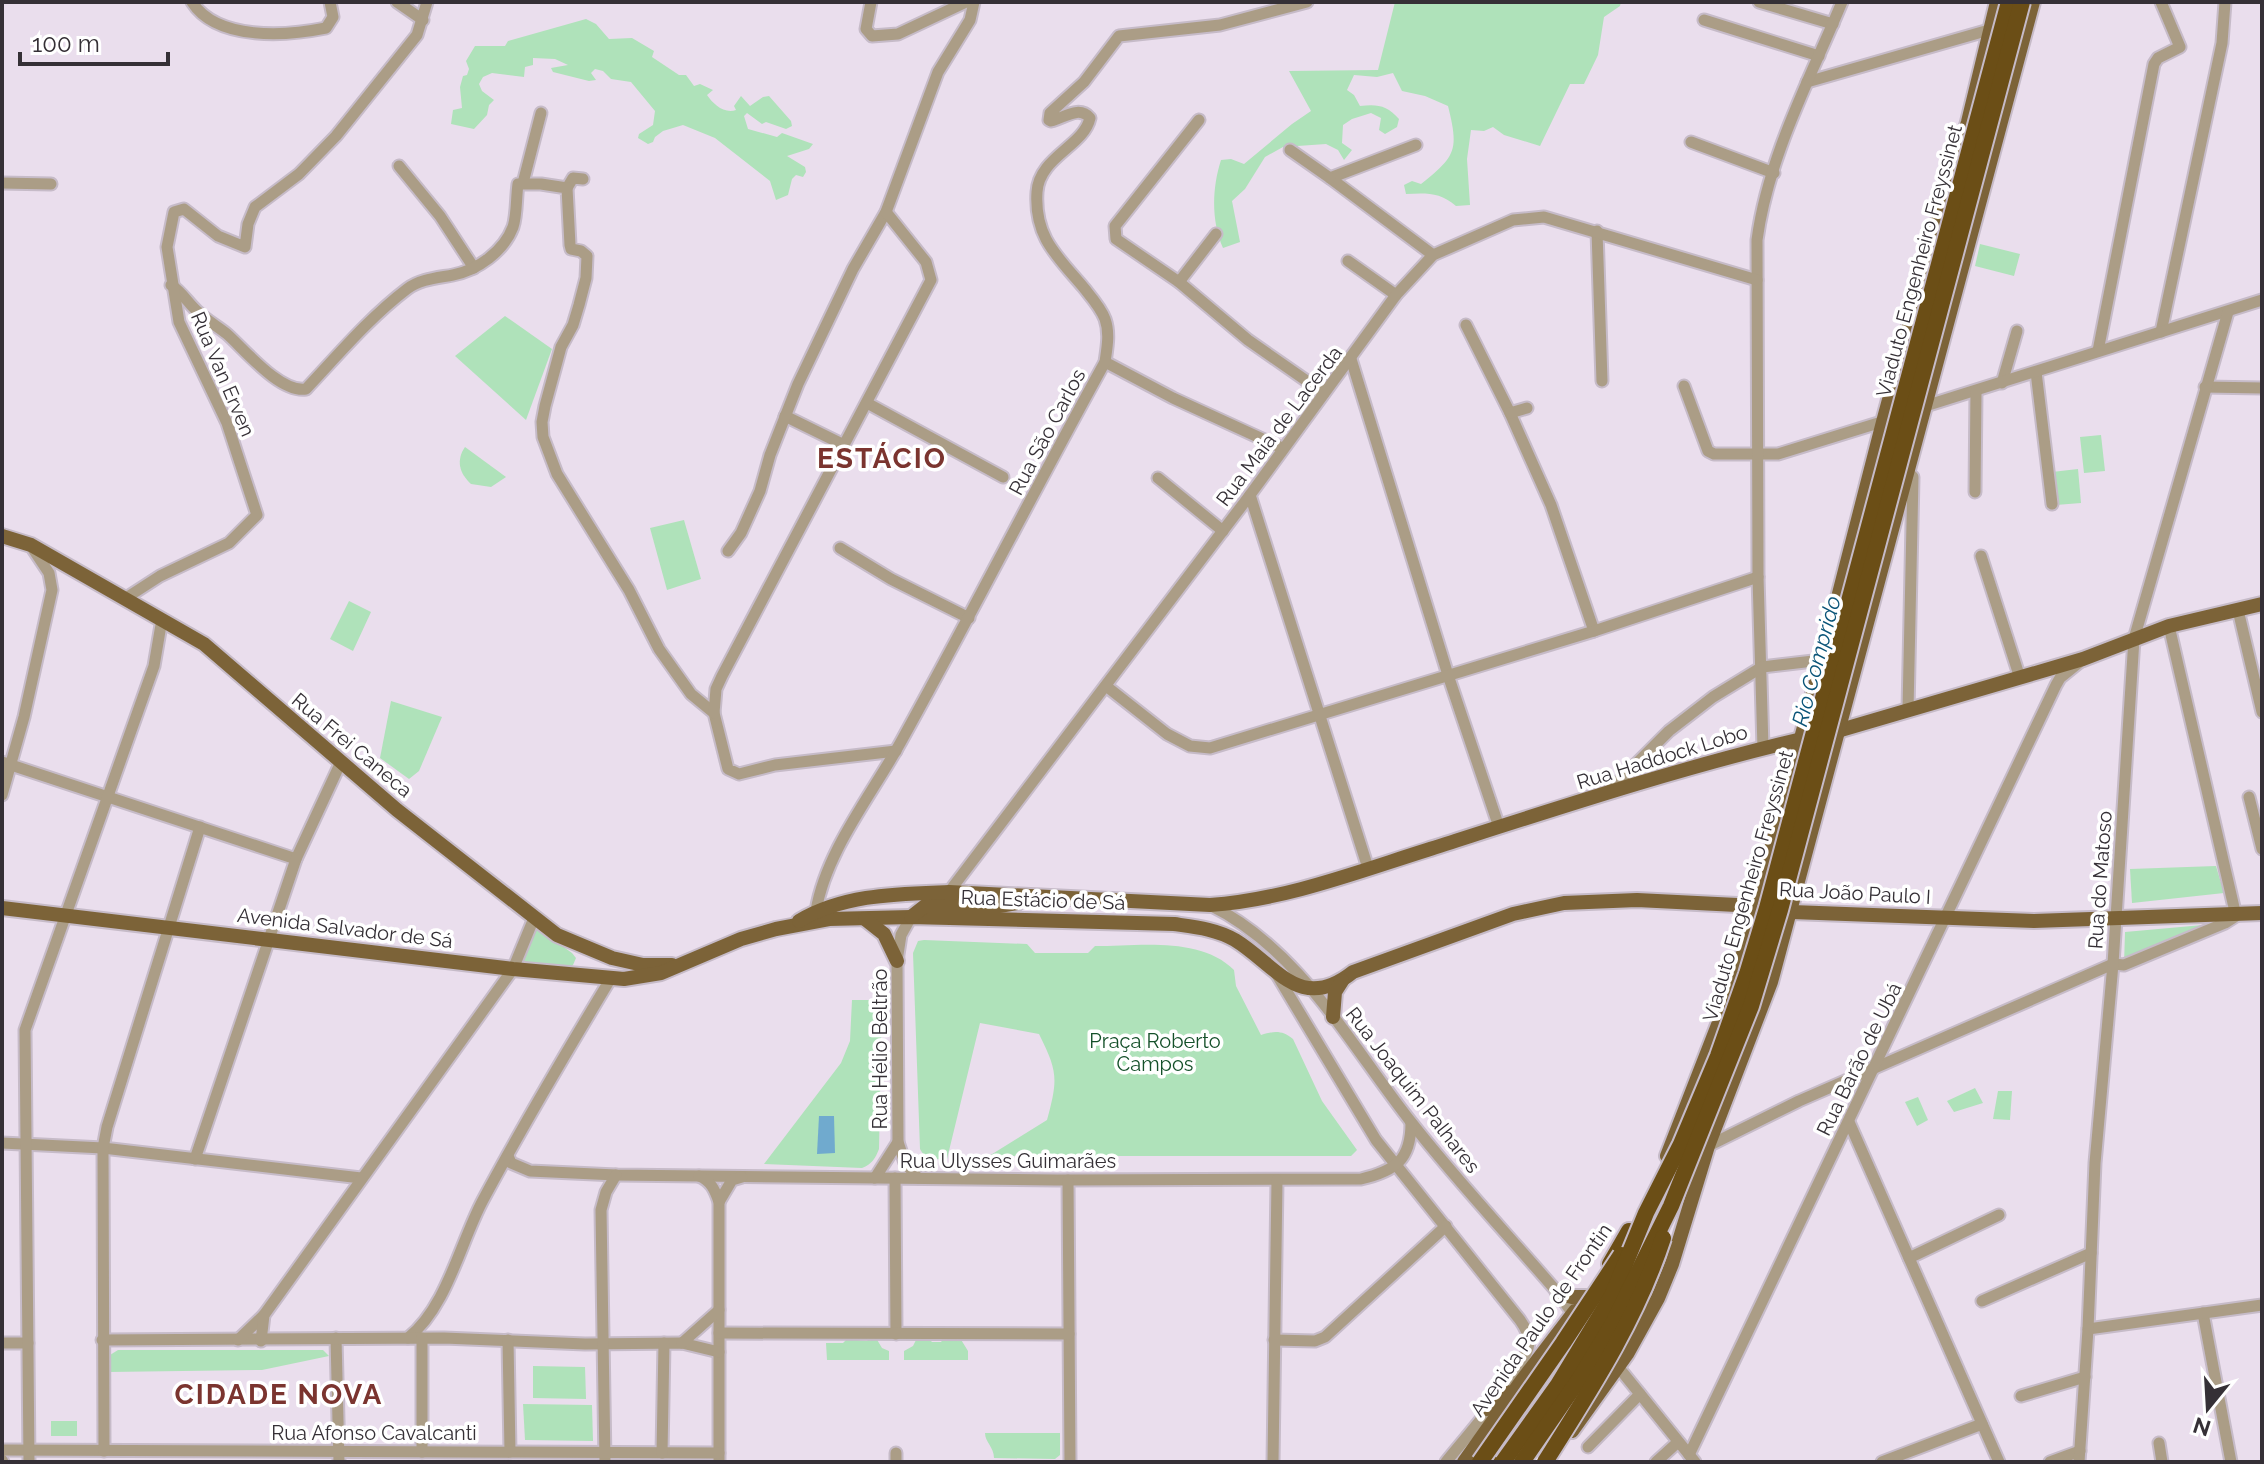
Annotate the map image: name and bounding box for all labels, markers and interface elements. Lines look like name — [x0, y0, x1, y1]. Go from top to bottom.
scale bar — [20, 16, 168, 66]
text: 100 m — [32, 29, 100, 58]
street label: Viaduto Engenheiro Freyssinet — [1871, 122, 1967, 400]
street label: Rua Van Erven — [186, 308, 260, 440]
street label: Rua Maia de Lacerda — [1211, 341, 1347, 511]
street label: Rua São Carlos — [1004, 365, 1090, 499]
district label: ESTÁCIO — [817, 442, 947, 475]
water label: Rio Comprido — [1786, 593, 1846, 729]
street label: Rua Frei Caneca — [287, 688, 417, 802]
street label: Rua Haddock Lobo — [1574, 720, 1750, 794]
street label: Viaduto Engenheiro Freyssinet — [1698, 747, 1798, 1024]
street label: Rua do Matoso — [2083, 810, 2117, 950]
street label: Rua João Paulo I — [1778, 877, 1932, 909]
street label: Rua Estácio de Sá — [960, 885, 1126, 915]
street label: Avenida Salvador de Sá — [236, 903, 454, 953]
street label: Rua Hélio Beltrão — [868, 968, 892, 1129]
street label: Rua Barão de Ubá — [1812, 979, 1906, 1139]
street label: Rua Joaquim Palhares — [1341, 1002, 1485, 1178]
park label: Praça Roberto Campos — [1089, 1029, 1221, 1076]
street label: Rua Ulysses Guimarães — [900, 1149, 1116, 1173]
street label: Avenida Paulo de Frontin — [1465, 1219, 1617, 1421]
north arrow — [2168, 1368, 2248, 1448]
district label: CIDADE NOVA — [175, 1378, 383, 1411]
text: N — [2190, 1412, 2214, 1442]
street label: Rua Afonso Cavalcanti — [271, 1421, 477, 1445]

